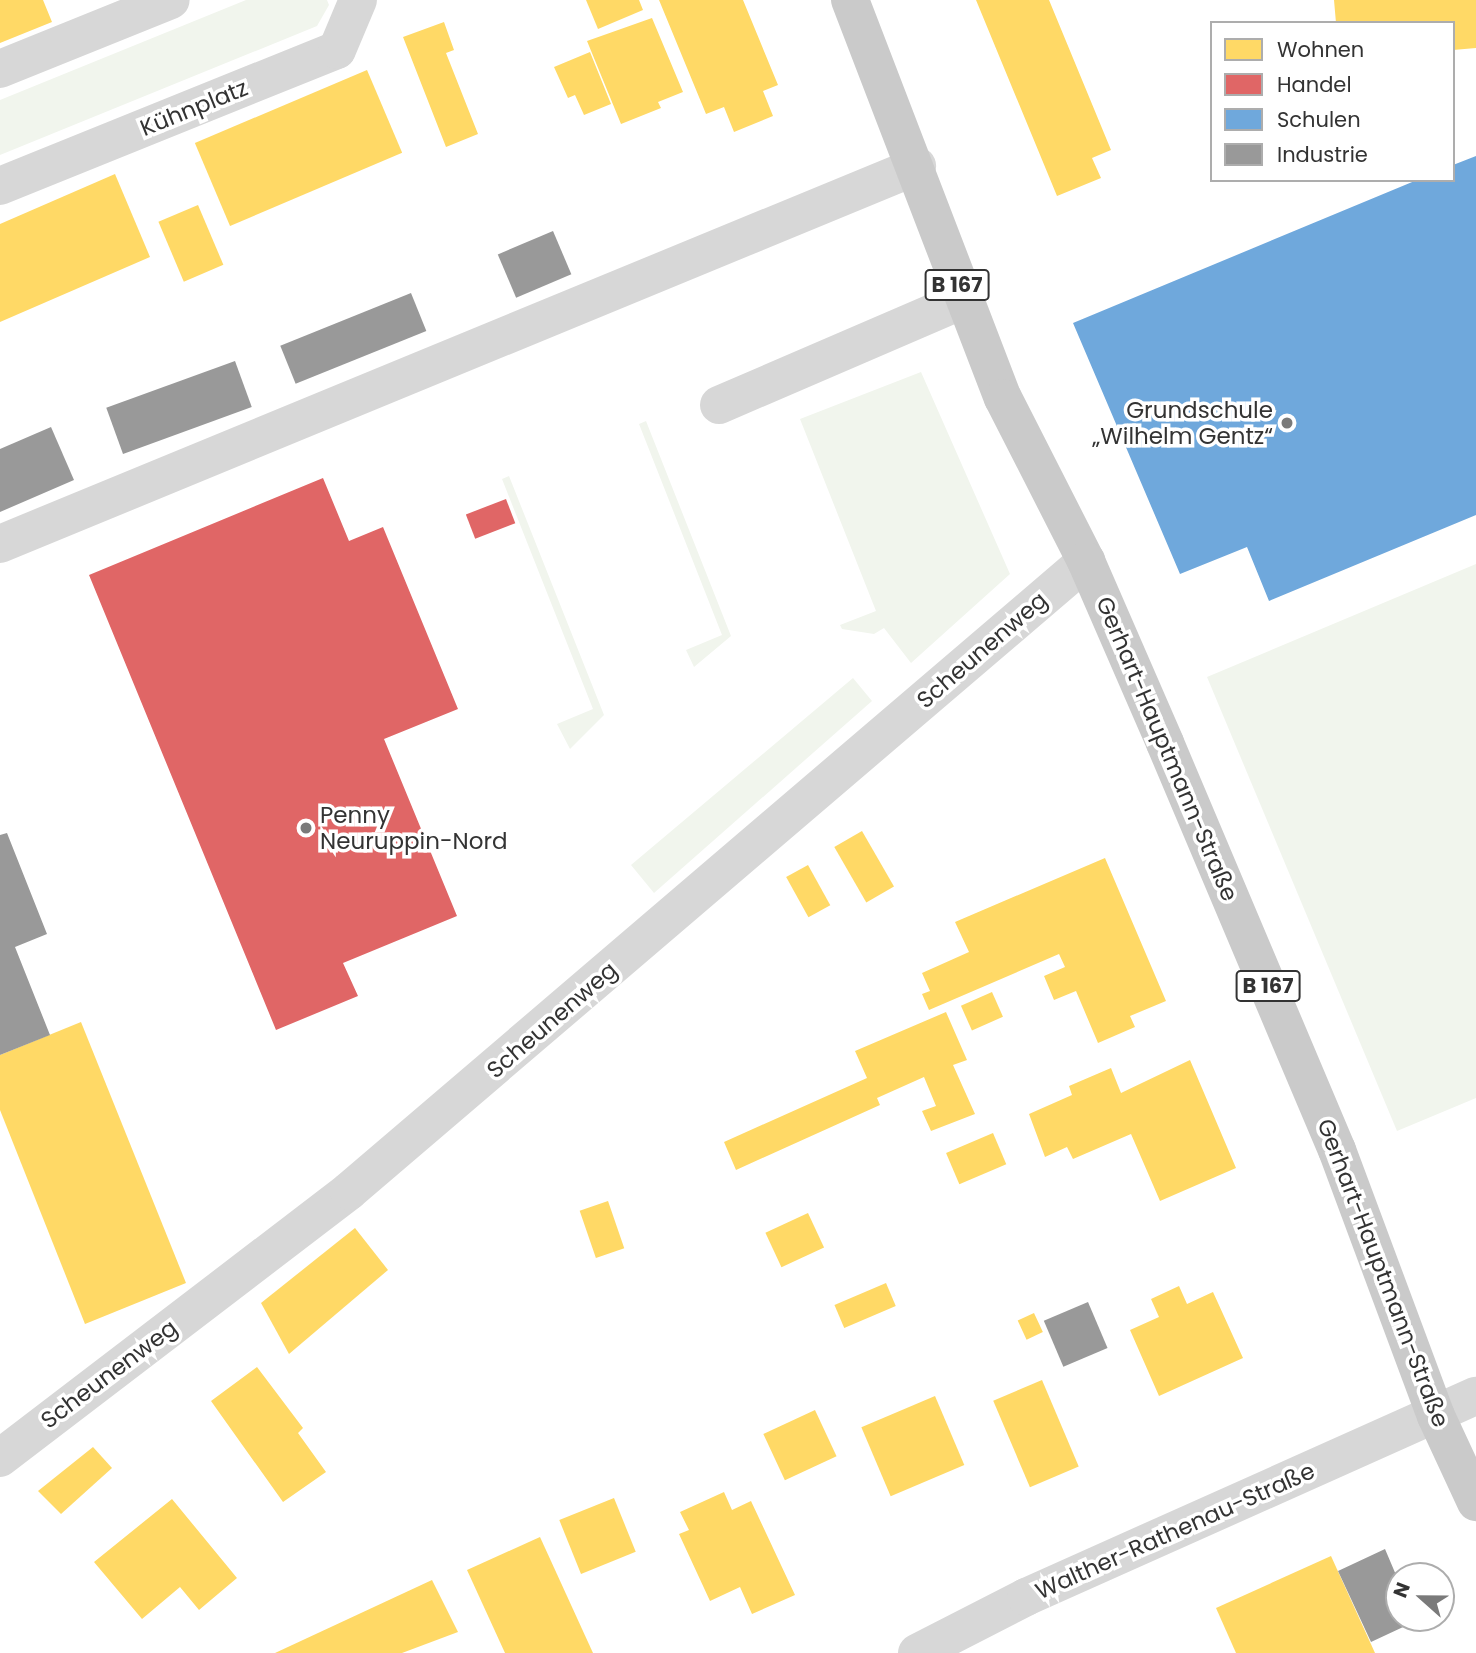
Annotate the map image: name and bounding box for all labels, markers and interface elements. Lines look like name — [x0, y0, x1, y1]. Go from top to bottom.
legend — [1210, 21, 1455, 182]
text: Wohnen — [1277, 35, 1364, 64]
text: Handel — [1277, 70, 1352, 99]
street label: Kühnplatz — [136, 74, 252, 142]
text: Schulen — [1277, 105, 1361, 134]
text: Industrie — [1277, 140, 1368, 169]
road number: B 167 — [924, 268, 990, 302]
place label: Grundschule „Wilhelm Gentz“ — [1092, 396, 1273, 450]
marker: Grundschule „Wilhelm Gentz“ — [1279, 415, 1295, 431]
street label: Scheunenweg — [911, 586, 1053, 714]
street label: Gerhart-Hauptmann-Straße — [1090, 593, 1244, 905]
place label: Penny Neuruppin-Nord — [320, 801, 508, 855]
marker: Penny Neuruppin-Nord — [298, 820, 314, 836]
street label: Scheunenweg — [481, 956, 623, 1084]
road number: B 167 — [1235, 968, 1301, 1004]
street label: Gerhart-Hauptmann-Straße — [1311, 1115, 1455, 1431]
street label: Scheunenweg — [35, 1314, 183, 1434]
street label: Walther-Rathenau-Straße — [1031, 1457, 1319, 1605]
north arrow — [1385, 1562, 1455, 1632]
text: N — [1387, 1579, 1417, 1602]

